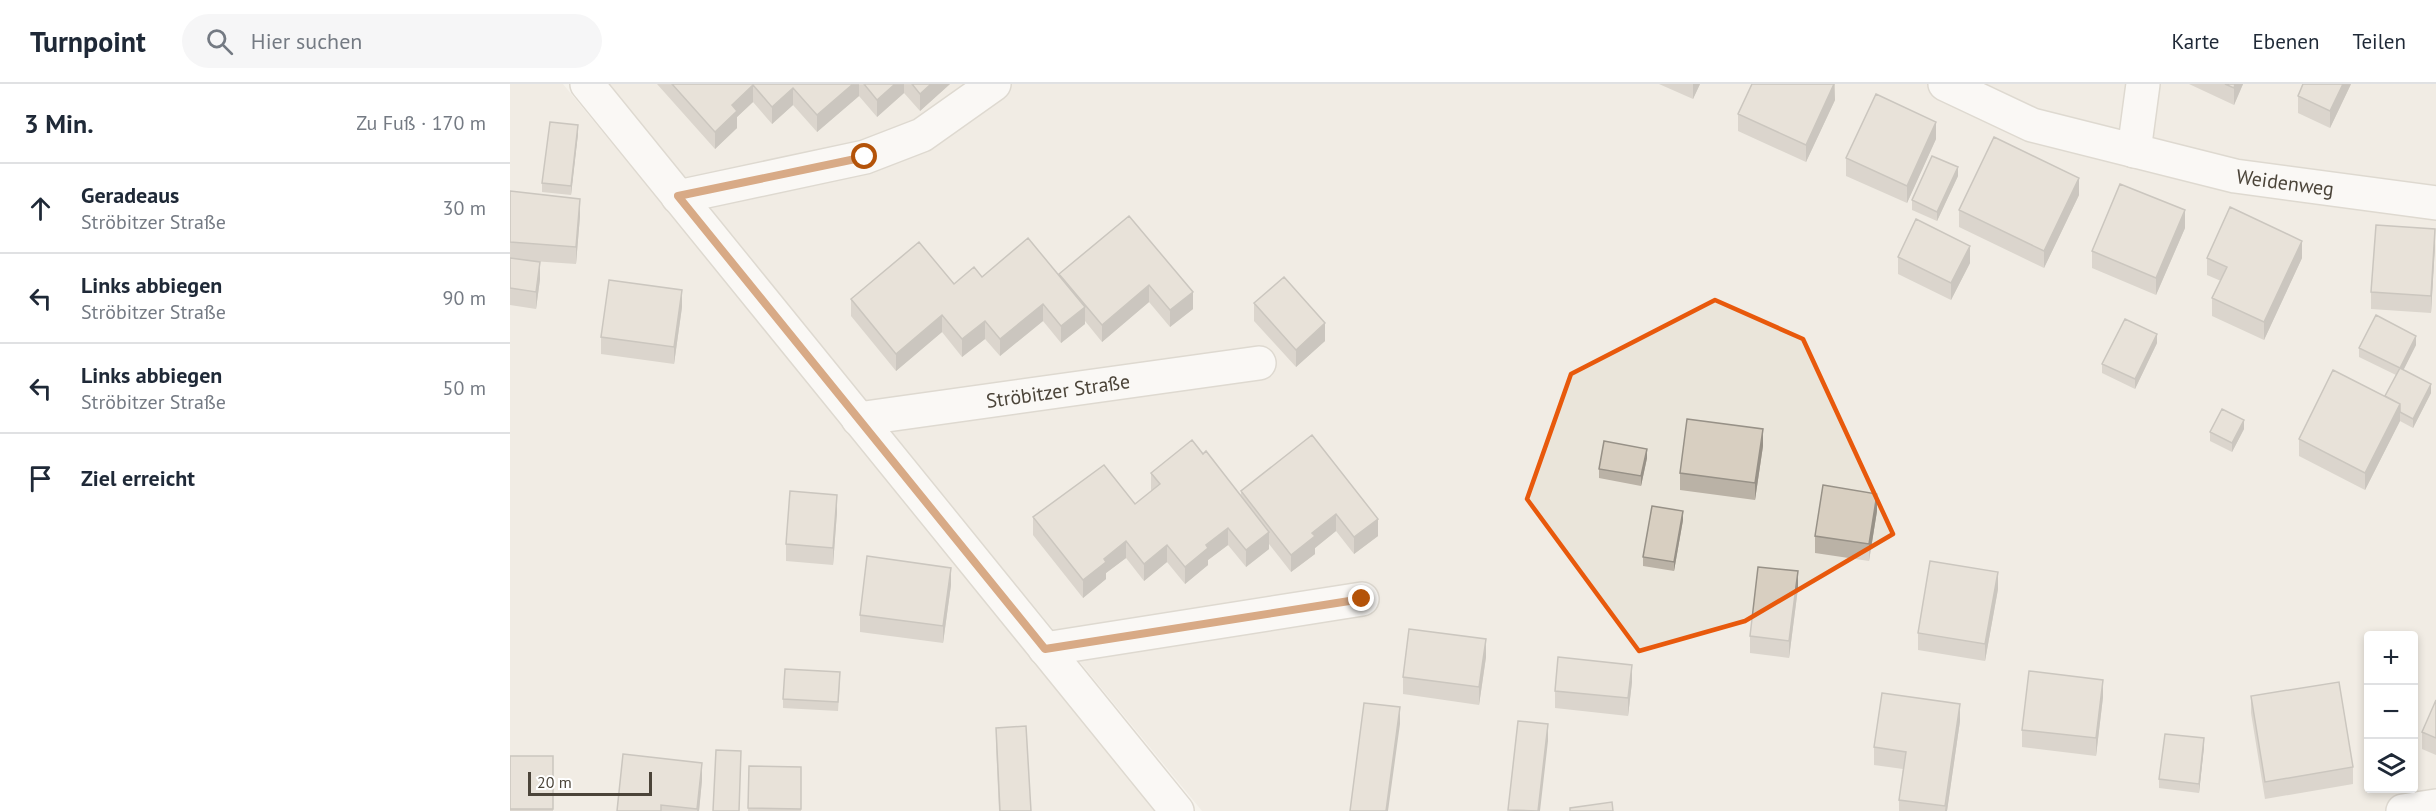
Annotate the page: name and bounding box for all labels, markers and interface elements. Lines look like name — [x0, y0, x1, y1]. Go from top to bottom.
search box — [182, 14, 602, 68]
text: Turnpoint — [30, 23, 146, 60]
icon: search — [203, 25, 236, 58]
text: Hier suchen — [251, 27, 362, 55]
text: Karte — [2172, 28, 2220, 55]
text: Ebenen — [2253, 28, 2319, 55]
text: Teilen — [2352, 28, 2406, 55]
text: 3 Min. — [24, 107, 94, 140]
text: Zu Fuß · 170 m — [356, 110, 486, 136]
route start — [851, 143, 877, 169]
street label: Weidenweg — [2235, 163, 2336, 202]
text: Geradeaus — [81, 181, 179, 209]
icon: ahead — [24, 192, 57, 225]
text: 30 m — [443, 195, 486, 221]
text: Ströbitzer Straße — [81, 209, 226, 235]
text: Links abbiegen — [81, 271, 222, 299]
icon: left — [24, 282, 57, 315]
text: 90 m — [443, 285, 486, 311]
text: Ströbitzer Straße — [81, 299, 226, 325]
text: Links abbiegen — [81, 361, 222, 389]
street label: Ströbitzer Straße — [984, 368, 1132, 414]
icon: left — [24, 372, 57, 405]
text: 50 m — [443, 375, 486, 401]
text: Ströbitzer Straße — [81, 389, 226, 415]
icon: arrive — [24, 462, 57, 495]
text: Ziel erreicht — [81, 464, 195, 492]
route end — [1348, 585, 1374, 611]
map controls — [2364, 631, 2418, 793]
button: + — [2364, 631, 2418, 685]
button: − — [2364, 685, 2418, 739]
button: layers — [2364, 739, 2418, 793]
scale bar — [528, 769, 652, 796]
text: 20 m — [537, 772, 572, 792]

